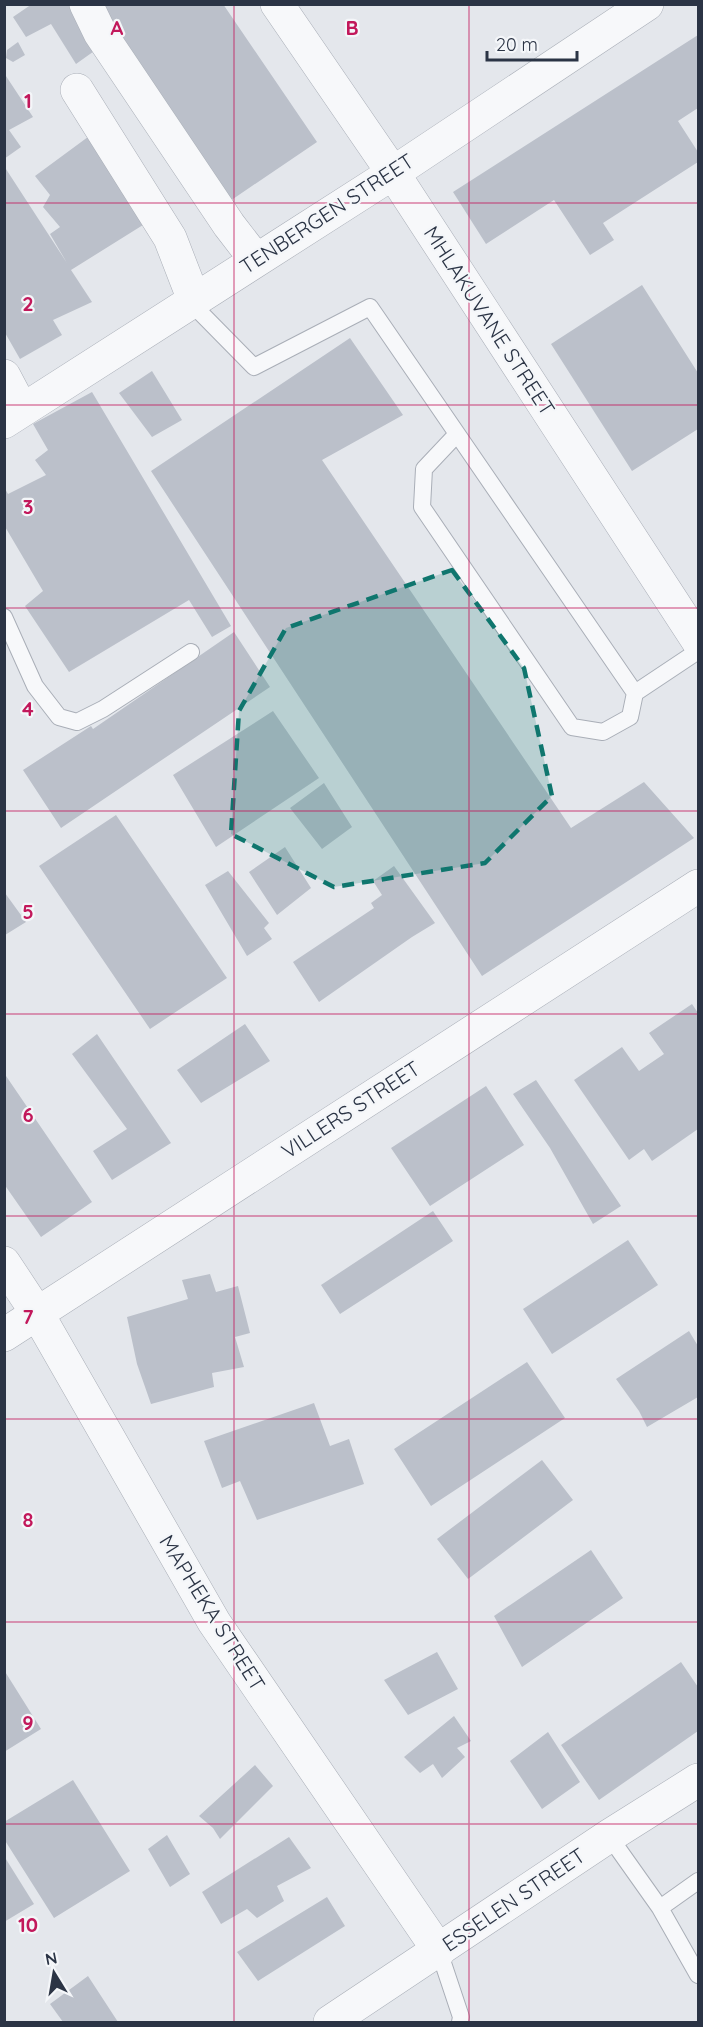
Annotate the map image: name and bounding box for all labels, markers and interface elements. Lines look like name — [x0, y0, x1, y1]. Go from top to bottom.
text: A — [111, 15, 124, 40]
text: B — [345, 15, 359, 40]
scale bar — [487, 24, 577, 62]
text: 20 m — [496, 33, 538, 56]
text: 1 — [24, 88, 32, 113]
street label: TENBERGEN STREET — [235, 147, 418, 279]
street label: MHLAKUVANE STREET — [419, 221, 561, 420]
text: 2 — [22, 291, 34, 316]
text: 3 — [23, 494, 33, 519]
text: 4 — [22, 696, 34, 721]
text: 5 — [22, 899, 34, 924]
street label: VILLERS STREET — [276, 1055, 425, 1164]
text: 6 — [22, 1102, 34, 1127]
text: 7 — [23, 1304, 34, 1329]
text: 8 — [23, 1507, 34, 1532]
street label: MAPHEKA STREET — [154, 1530, 271, 1695]
text: 9 — [22, 1710, 34, 1735]
street label: ESSELEN STREET — [437, 1842, 590, 1957]
text: 10 — [18, 1912, 38, 1937]
north arrow — [24, 1943, 84, 2003]
text: N — [43, 1947, 59, 1969]

